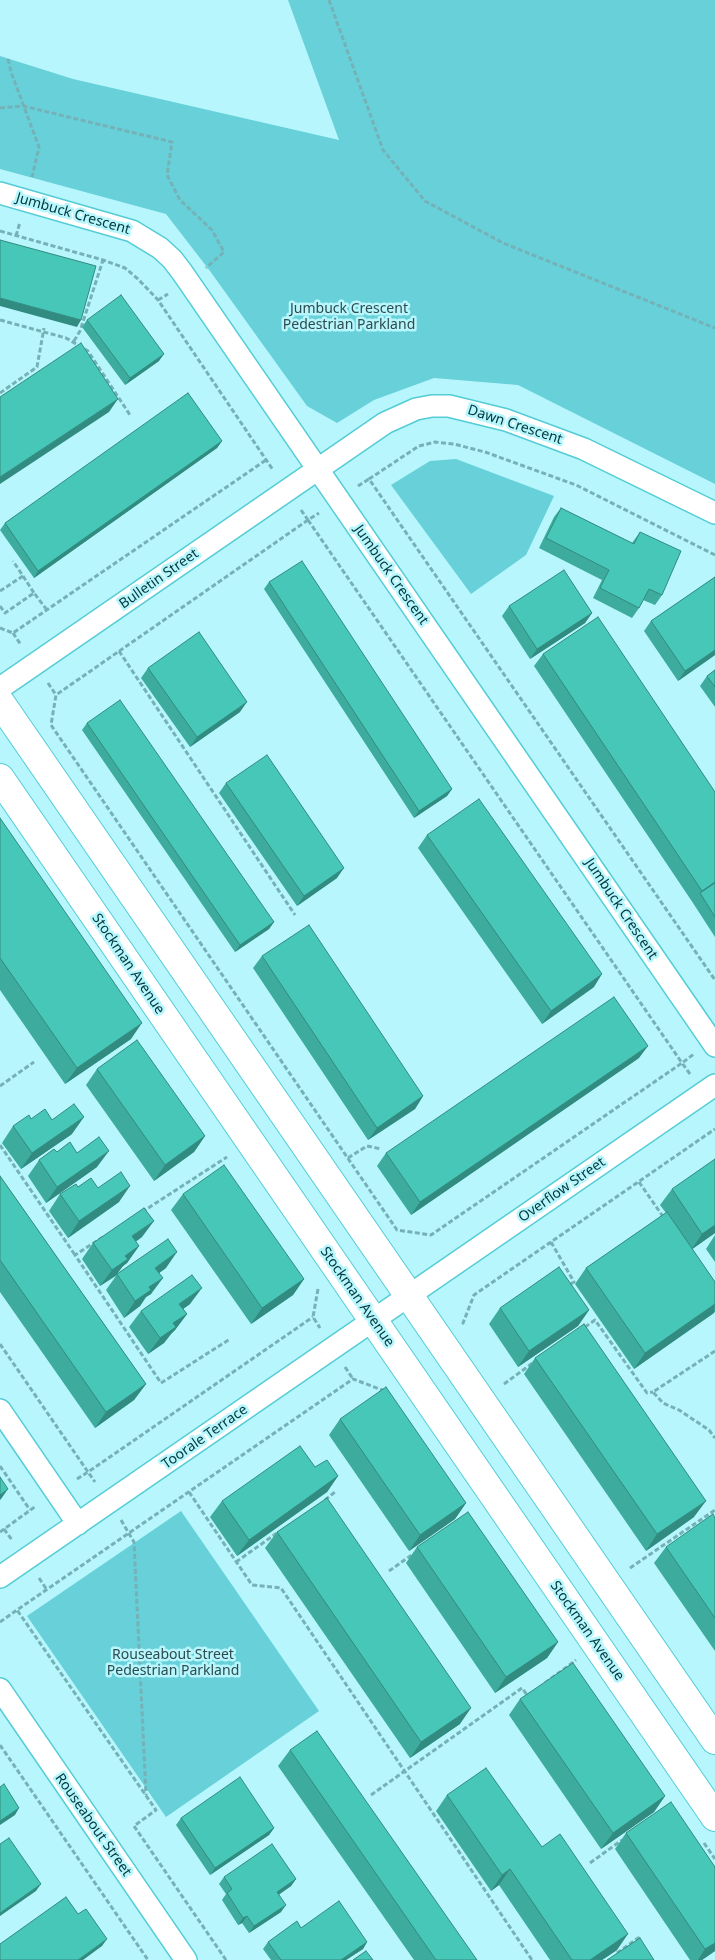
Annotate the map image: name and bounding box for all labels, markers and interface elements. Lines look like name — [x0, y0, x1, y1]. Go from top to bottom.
street label: Jumbuck Crescent — [14, 190, 132, 238]
park label: Jumbuck Crescent Pedestrian Parkland — [283, 301, 415, 334]
street label: Dawn Crescent — [465, 402, 565, 448]
street label: Jumbuck Crescent — [350, 522, 432, 628]
street label: Bulletin Street — [116, 545, 202, 613]
street label: Jumbuck Crescent — [581, 855, 661, 963]
street label: Stockman Avenue — [88, 910, 168, 1018]
street label: Overflow Street — [515, 1154, 609, 1226]
street label: Stockman Avenue — [316, 1244, 398, 1350]
street label: Toorale Terrace — [159, 1401, 251, 1473]
street label: Stockman Avenue — [546, 1578, 628, 1684]
park label: Rouseabout Street Pedestrian Parkland — [107, 1647, 239, 1680]
street label: Rouseabout Street — [51, 1770, 135, 1880]

